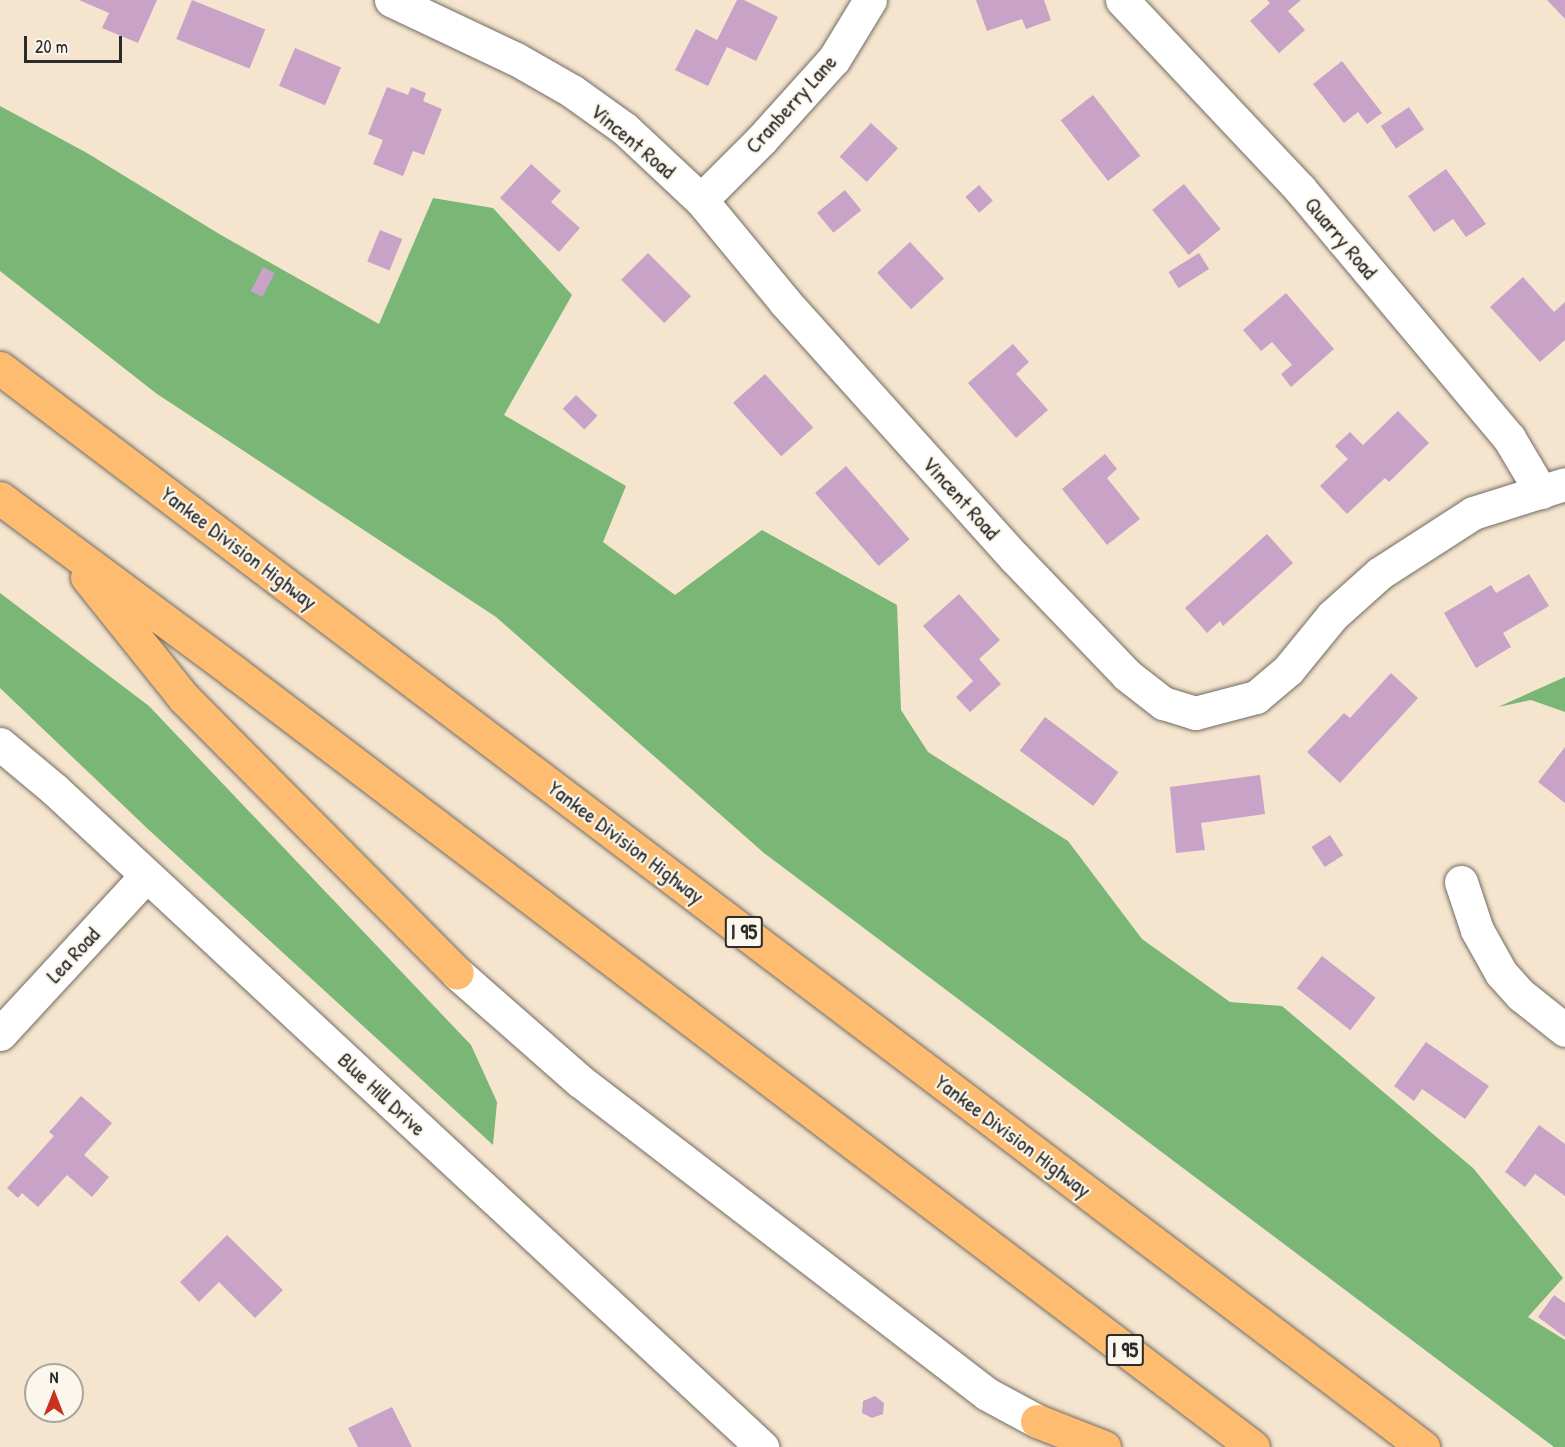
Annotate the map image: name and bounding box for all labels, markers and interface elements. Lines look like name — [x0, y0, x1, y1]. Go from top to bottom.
scale bar — [27, 24, 124, 62]
text: 20 m — [35, 34, 68, 59]
street label: Cranberry Lane — [740, 49, 842, 159]
street label: Vincent Road — [585, 98, 681, 184]
street label: Quarry Road — [1299, 192, 1383, 284]
street label: Vincent Road — [917, 451, 1005, 545]
street label: Yankee Division Highway — [156, 481, 322, 615]
street label: Yankee Division Highway — [543, 775, 709, 909]
road number: I 95 — [724, 914, 764, 950]
street label: Lea Road — [41, 922, 105, 988]
street label: Blue Hill Drive — [332, 1047, 432, 1141]
street label: Yankee Division Highway — [930, 1069, 1096, 1203]
road number: I 95 — [1106, 1332, 1144, 1368]
north arrow — [24, 1363, 84, 1423]
text: N — [50, 1366, 58, 1388]

